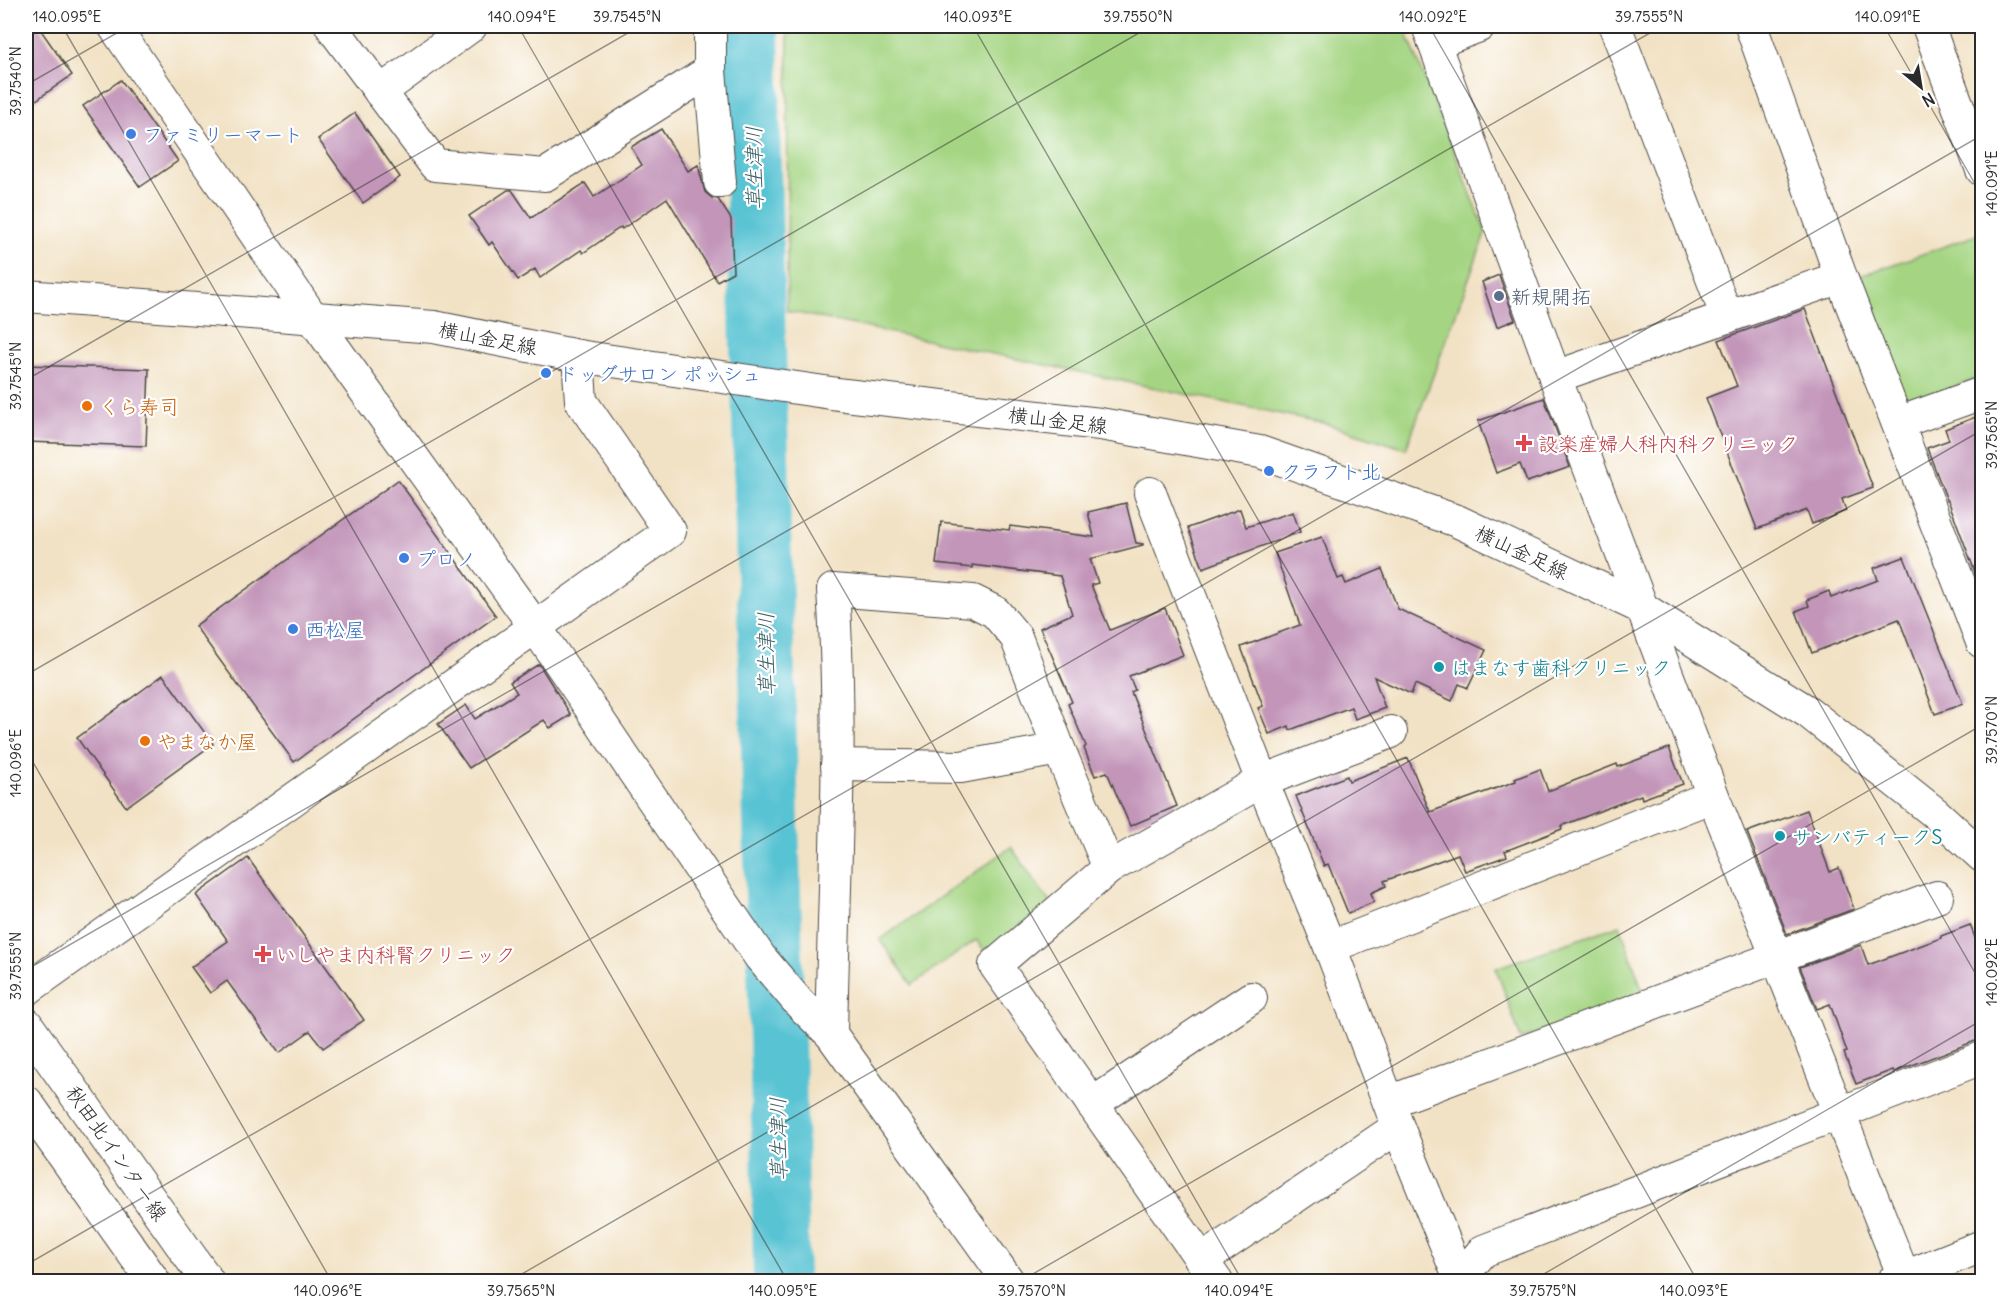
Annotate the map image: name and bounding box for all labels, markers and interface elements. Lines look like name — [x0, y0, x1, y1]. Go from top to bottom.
text: 140.095°E — [33, 7, 101, 26]
text: 140.094°E — [488, 7, 556, 26]
text: 39.7545°N — [593, 7, 661, 26]
text: 140.093°E — [944, 7, 1012, 26]
text: 39.7550°N — [1103, 7, 1173, 26]
text: 140.092°E — [1399, 7, 1467, 26]
text: 39.7555°N — [1615, 7, 1683, 26]
text: 140.091°E — [1855, 7, 1921, 26]
text: 39.7540°N — [6, 46, 25, 116]
north arrow — [1891, 57, 1951, 117]
text: N — [1919, 89, 1938, 111]
place label: ファミリーマート — [143, 122, 303, 147]
water label: 草生津川 — [740, 126, 768, 210]
marker: ファミリーマート — [124, 127, 138, 141]
text: 140.091°E — [1982, 150, 2001, 216]
place label: 新規開拓 — [1511, 284, 1591, 309]
marker: 新規開拓 — [1492, 289, 1506, 303]
street label: 横山金足線 — [437, 316, 539, 360]
text: 39.7545°N — [6, 342, 25, 410]
place label: ドッグサロン ポッシュ — [558, 361, 762, 386]
marker: ドッグサロン ポッシュ — [539, 366, 553, 380]
place label: くら寿司 — [99, 394, 179, 419]
marker: くら寿司 — [80, 399, 94, 413]
street label: 横山金足線 — [1007, 401, 1109, 439]
text: 39.7565°N — [1982, 401, 2001, 469]
place label: 設楽産婦人科内科クリニック — [1538, 431, 1798, 456]
marker: 設楽産婦人科内科クリニック — [1515, 434, 1533, 452]
place label: クラフト北 — [1281, 459, 1381, 484]
marker: クラフト北 — [1262, 464, 1276, 478]
street label: 横山金足線 — [1471, 520, 1573, 584]
place label: プロノ — [416, 546, 476, 571]
marker: プロノ — [397, 551, 411, 565]
water label: 草生津川 — [752, 612, 780, 696]
place label: 西松屋 — [305, 617, 365, 642]
marker: 西松屋 — [286, 622, 300, 636]
place label: はまなす歯科クリニック — [1451, 655, 1671, 680]
marker: はまなす歯科クリニック — [1432, 660, 1446, 674]
text: 39.7570°N — [1982, 696, 2001, 764]
text: 140.096°E — [6, 729, 25, 797]
place label: やまなか屋 — [157, 729, 257, 754]
marker: やまなか屋 — [138, 734, 152, 748]
place label: サンバティークS — [1792, 824, 1942, 849]
marker: サンバティークS — [1773, 829, 1787, 843]
text: 39.7555°N — [6, 932, 25, 1000]
text: 140.092°E — [1982, 938, 2001, 1006]
place label: いしやま内科腎クリニック — [276, 942, 516, 967]
marker: いしやま内科腎クリニック — [254, 945, 272, 963]
street label: 秋田北インター線 — [61, 1081, 173, 1225]
water label: 草生津川 — [764, 1097, 792, 1181]
text: 140.096°E — [294, 1281, 362, 1300]
text: 39.7565°N — [487, 1281, 555, 1300]
text: 140.095°E — [749, 1281, 817, 1300]
text: 39.7570°N — [998, 1281, 1066, 1300]
text: 140.094°E — [1205, 1281, 1273, 1300]
text: 39.7575°N — [1509, 1281, 1577, 1300]
text: 140.093°E — [1660, 1281, 1728, 1300]

